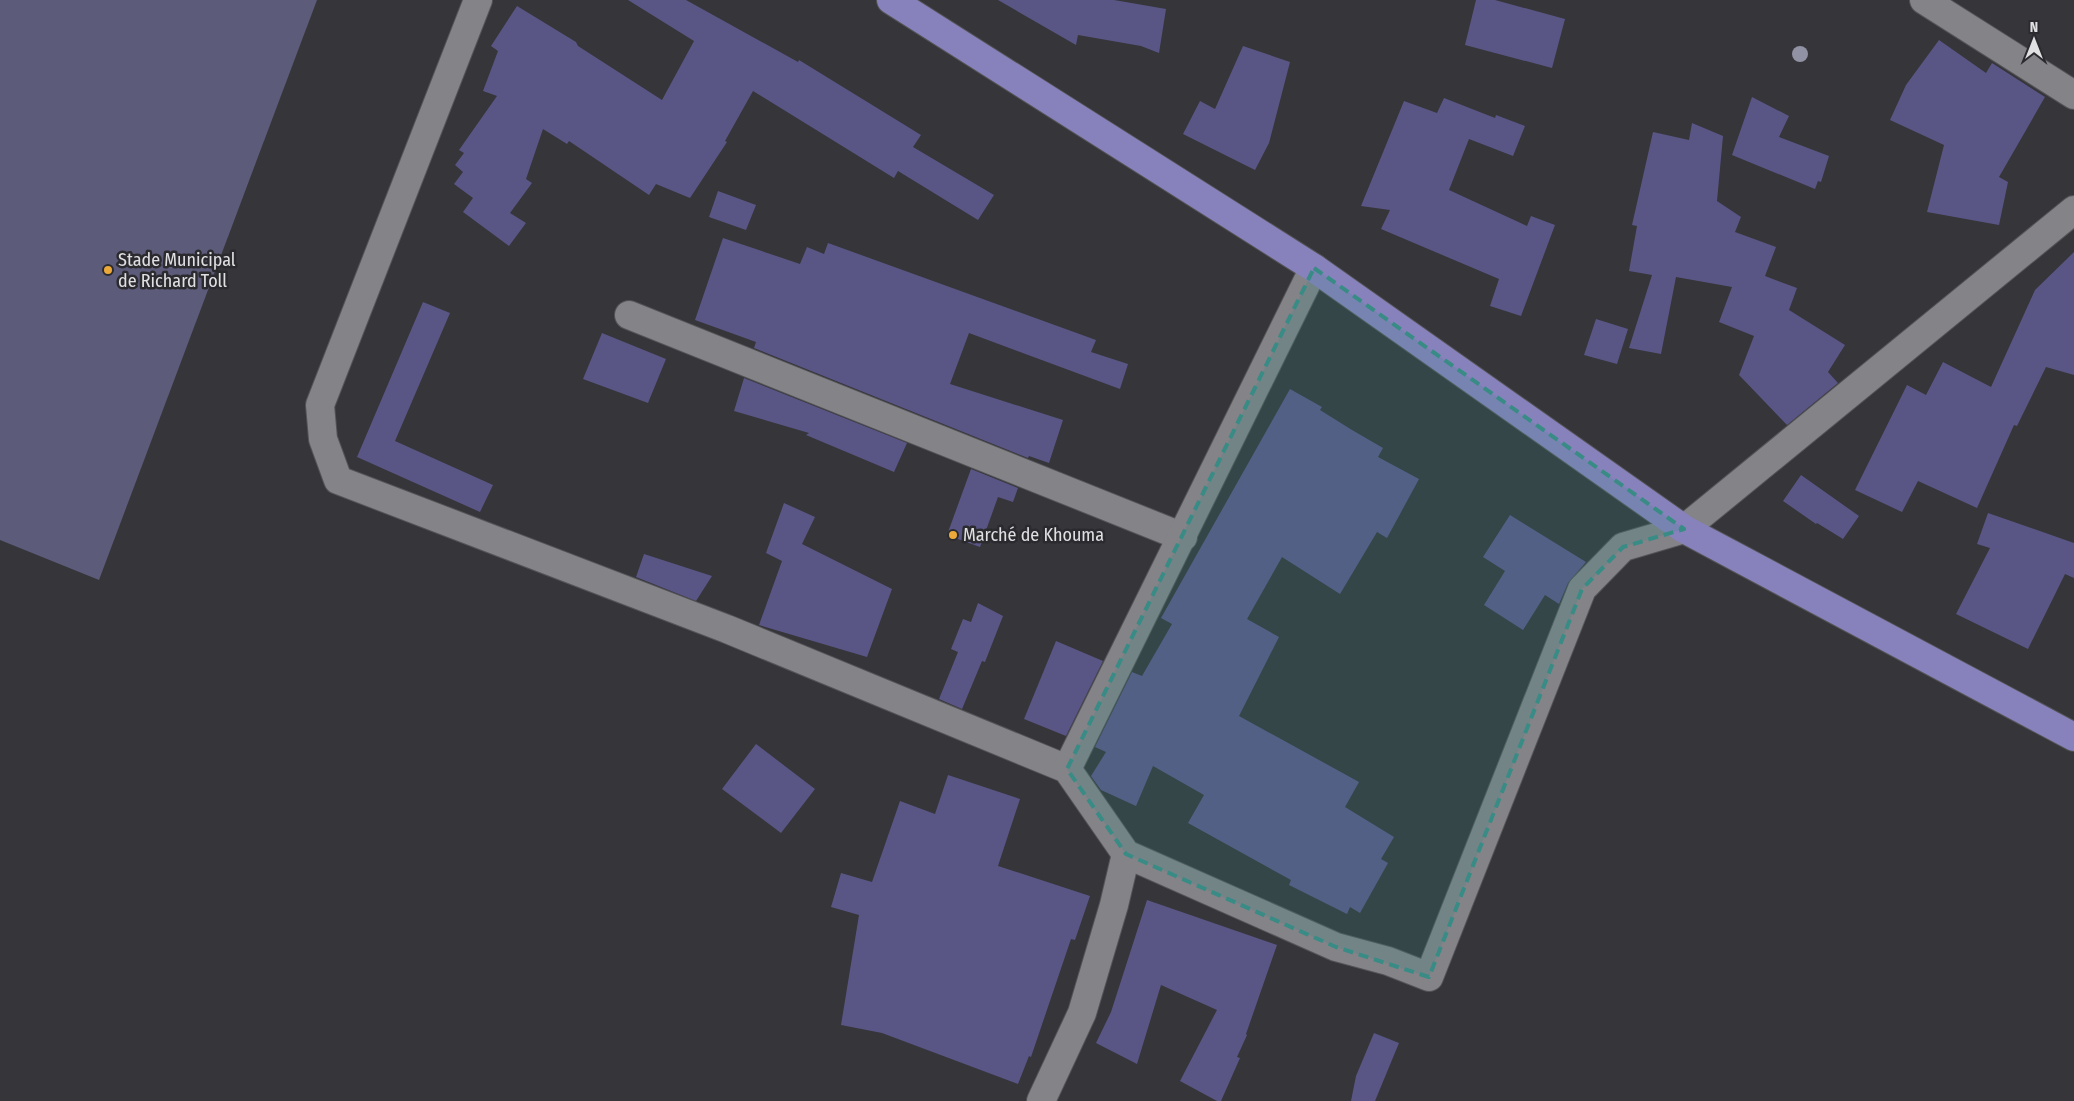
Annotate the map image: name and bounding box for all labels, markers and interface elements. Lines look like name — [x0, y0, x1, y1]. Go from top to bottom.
north arrow — [2009, 15, 2059, 65]
text: N — [2030, 19, 2038, 36]
place label: Stade Municipal de Richard Toll — [118, 249, 236, 292]
marker: Stade Municipal de Richard Toll — [102, 264, 114, 276]
place label: Marché de Khouma — [963, 524, 1104, 546]
marker: Marché de Khouma — [947, 529, 959, 541]

